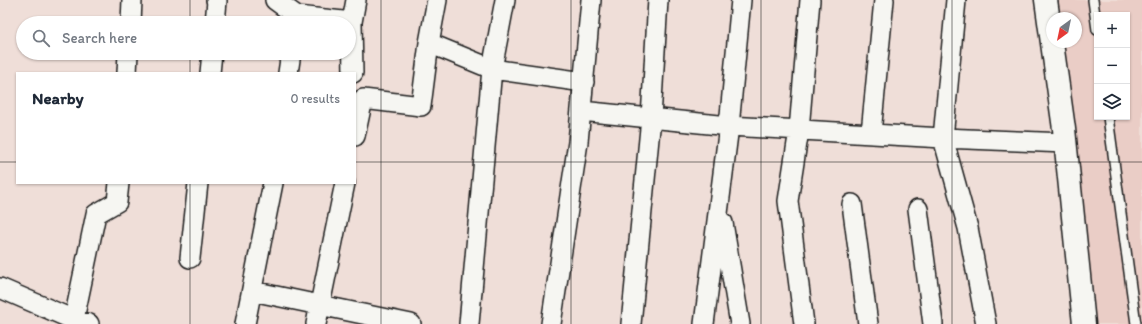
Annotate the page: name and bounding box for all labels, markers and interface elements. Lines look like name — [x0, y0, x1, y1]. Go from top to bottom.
north arrow — [1046, 12, 1082, 48]
map controls — [1094, 12, 1130, 120]
button: + — [1094, 12, 1130, 48]
search box — [16, 16, 356, 60]
icon: search — [30, 27, 52, 49]
text: Search here — [62, 29, 137, 47]
button: − — [1094, 48, 1130, 84]
button: layers — [1094, 84, 1130, 120]
text: Nearby — [32, 88, 84, 108]
text: 0 results — [290, 91, 340, 106]

